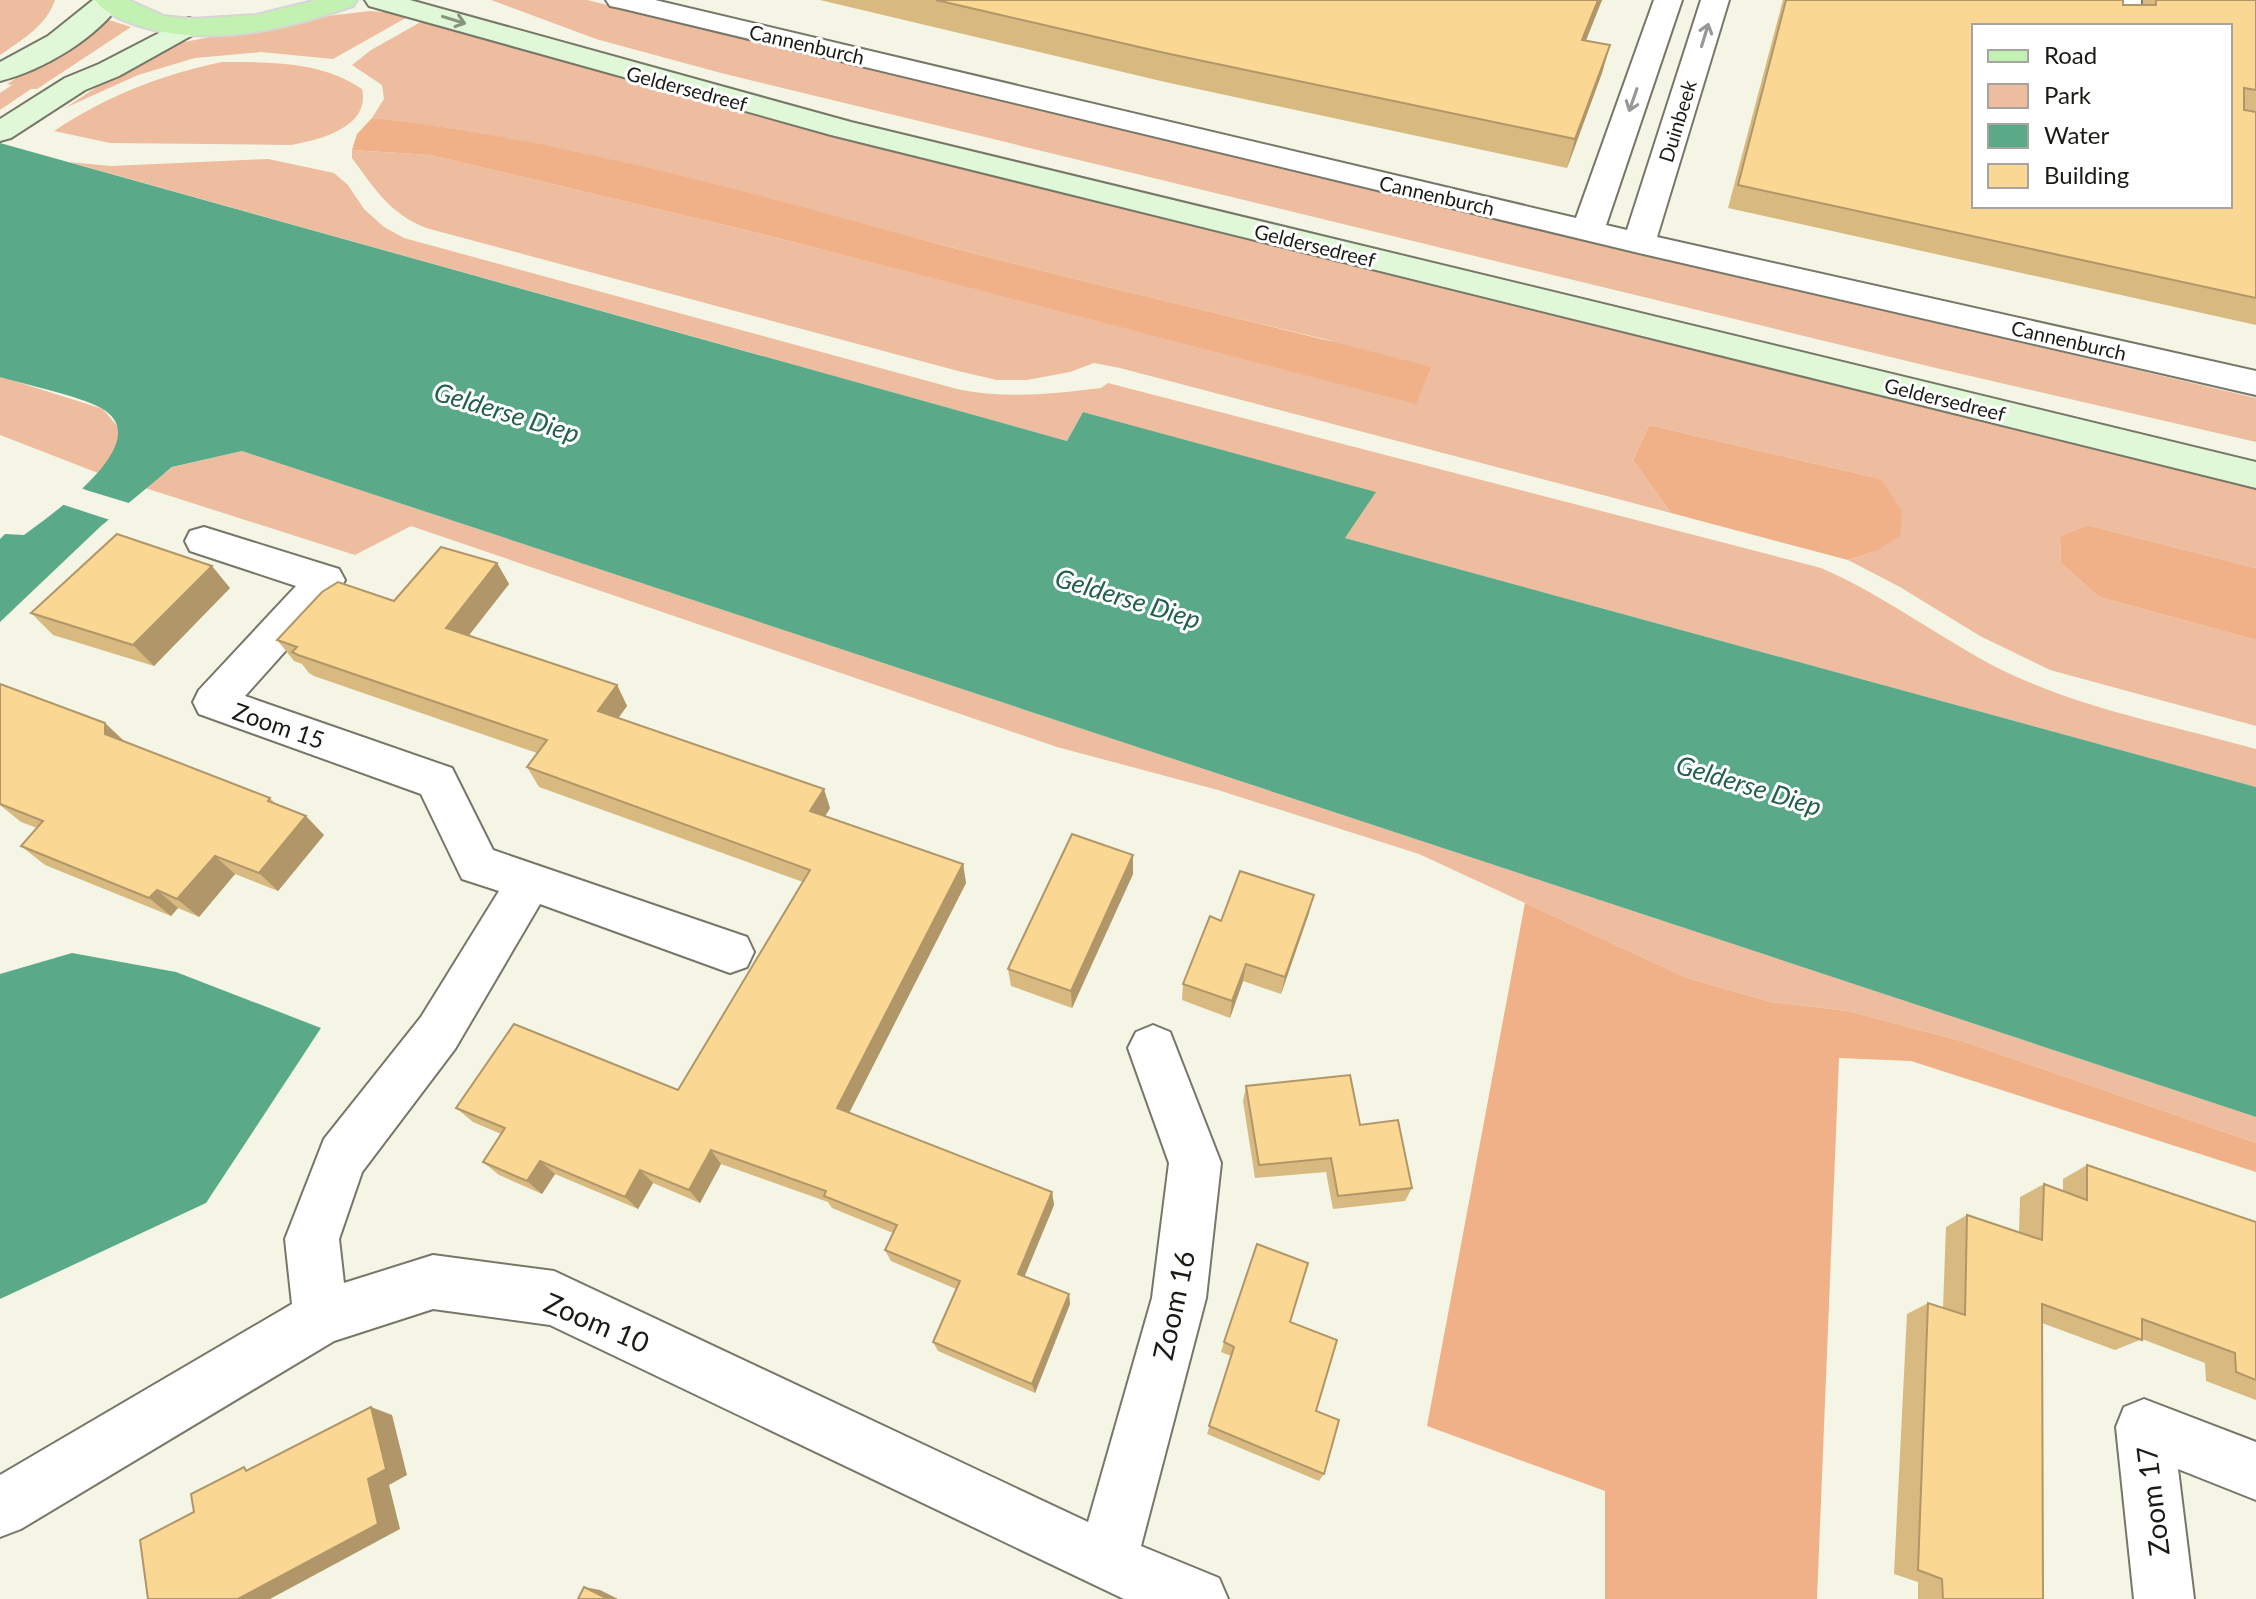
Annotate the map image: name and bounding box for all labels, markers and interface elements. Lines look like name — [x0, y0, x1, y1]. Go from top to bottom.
one-way arrow — [442, 14, 467, 29]
street label: Cannenburch — [747, 19, 867, 69]
one-way arrow — [1698, 22, 1713, 47]
legend — [1972, 24, 2232, 208]
text: Road — [2044, 40, 2097, 69]
street label: Geldersedreef — [624, 60, 750, 116]
street label: Duinbeek — [1653, 76, 1701, 165]
text: Park — [2044, 80, 2092, 109]
one-way arrow — [1625, 87, 1639, 112]
text: Water — [2044, 120, 2109, 149]
text: Building — [2044, 160, 2129, 189]
street label: Cannenburch — [1377, 170, 1497, 220]
street label: Geldersedreef — [1252, 218, 1378, 272]
street label: Cannenburch — [2009, 315, 2129, 365]
street label: Geldersedreef — [1882, 372, 2008, 426]
water label: Gelderse Diep — [431, 375, 583, 449]
water label: Gelderse Diep — [1052, 561, 1204, 635]
street label: Zoom 15 — [229, 696, 329, 754]
water label: Gelderse Diep — [1673, 748, 1825, 822]
street label: Zoom 16 — [1145, 1247, 1201, 1363]
street label: Zoom 10 — [539, 1285, 655, 1359]
street label: Zoom 17 — [2128, 1444, 2176, 1558]

